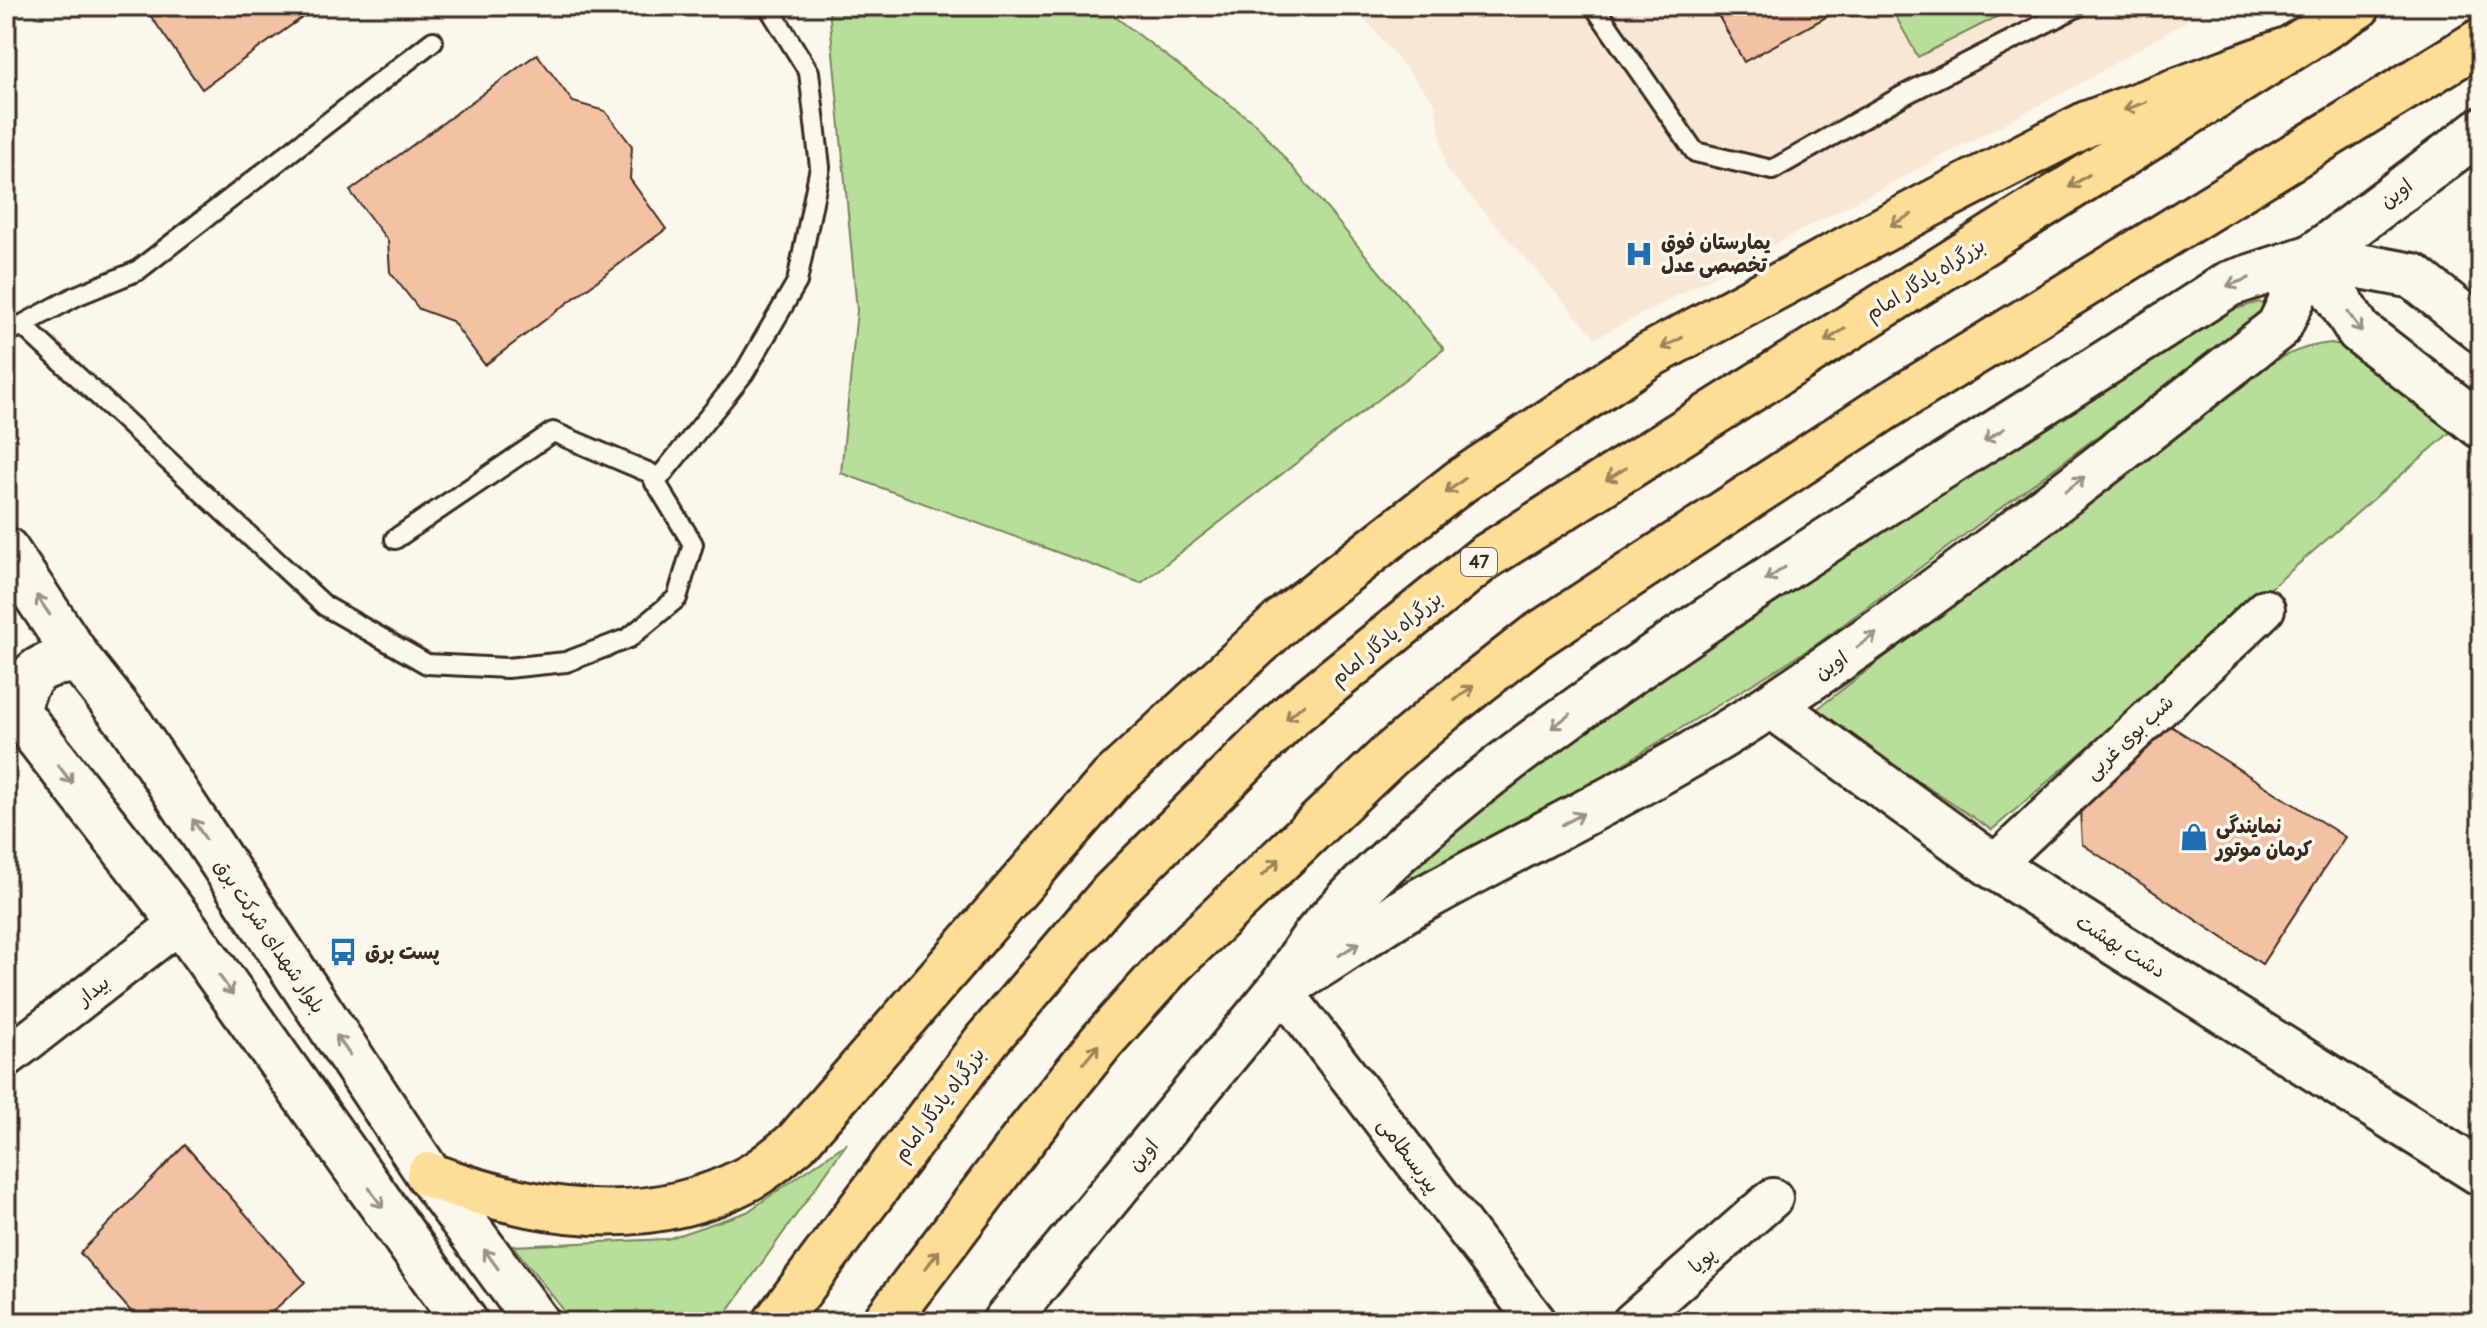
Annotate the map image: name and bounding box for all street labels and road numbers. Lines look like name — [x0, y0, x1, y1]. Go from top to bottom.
street label: اوین — [2375, 173, 2418, 214]
street label: بزرگراه یادگار امام — [1861, 233, 1991, 328]
road number: 47 — [1461, 548, 1497, 576]
street label: بزرگراه یادگار امام — [1325, 586, 1448, 693]
street label: اوین — [1810, 645, 1853, 685]
street label: شب بوی غربی — [2080, 690, 2179, 785]
street label: بلوار شهدای شرکت برق — [209, 854, 331, 1018]
street label: دشت بهشت — [2071, 909, 2170, 984]
street label: بیدار — [70, 970, 115, 1012]
street label: بزرگراه یادگار امام — [888, 1042, 992, 1167]
street label: پیربسطامی — [1372, 1113, 1445, 1198]
street label: اوین — [1123, 1134, 1164, 1177]
street label: پویا — [1684, 1242, 1721, 1279]

